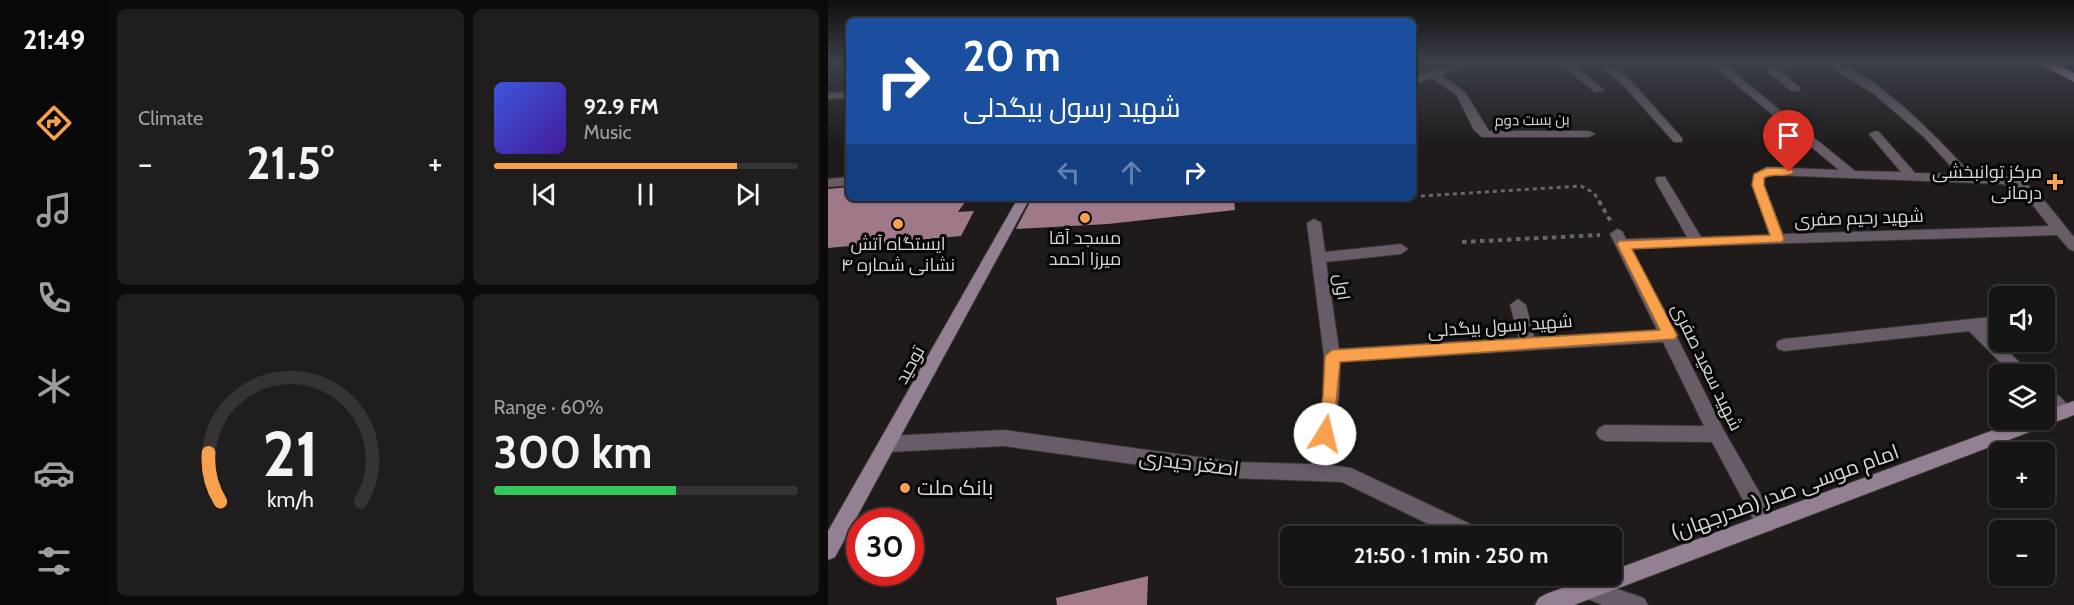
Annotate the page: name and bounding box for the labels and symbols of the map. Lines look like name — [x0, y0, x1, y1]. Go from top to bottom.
street label: بن بست دوم — [1494, 110, 1570, 131]
pin — [1763, 110, 1814, 172]
place label: مرکز توانبخشی درمانی — [1932, 161, 2042, 204]
marker: مرکز توانبخشی درمانی — [2046, 173, 2064, 191]
street label: شهید رحیم صفری — [1794, 205, 1924, 232]
marker: مسجد آقا میرزا احمد — [1078, 211, 1092, 225]
marker: ایستگاه آتش نشانی شماره ۴ — [891, 217, 905, 231]
place label: مسجد آقا میرزا احمد — [1049, 227, 1121, 270]
place label: ایستگاه آتش نشانی شماره ۴ — [841, 233, 955, 276]
street label: اول — [1329, 272, 1355, 302]
street label: شهید سعید صفری — [1667, 300, 1747, 434]
street label: شهید رسول بیگدلی — [1427, 310, 1573, 342]
street label: توحید — [891, 342, 929, 388]
position arrow — [1293, 402, 1357, 466]
street label: (صدرجهان) امام موسی صدر — [1667, 439, 1903, 546]
street label: اصغر حیدری — [1137, 444, 1241, 482]
place label: بانک ملت — [917, 475, 993, 500]
marker: بانک ملت — [898, 481, 912, 495]
speed limit sign: 30 — [846, 508, 924, 586]

